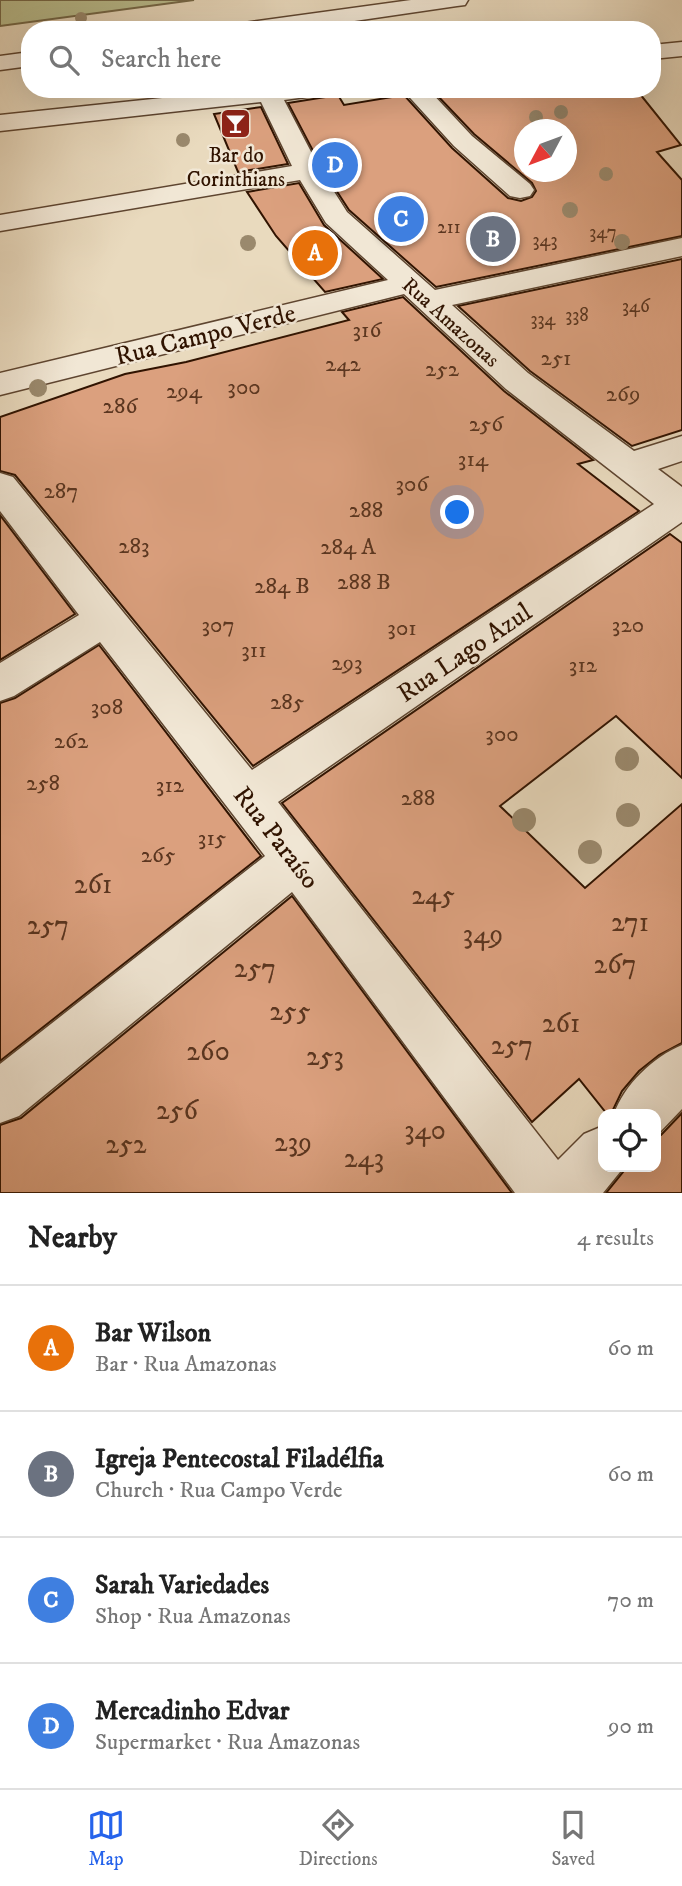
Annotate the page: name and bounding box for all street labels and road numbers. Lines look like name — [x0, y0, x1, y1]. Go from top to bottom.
street label: Rua Amazonas — [396, 272, 504, 373]
street label: Rua Campo Verde — [112, 297, 299, 374]
street label: Rua Lago Azul — [391, 596, 539, 710]
street label: Rua Paraíso — [225, 780, 326, 896]

